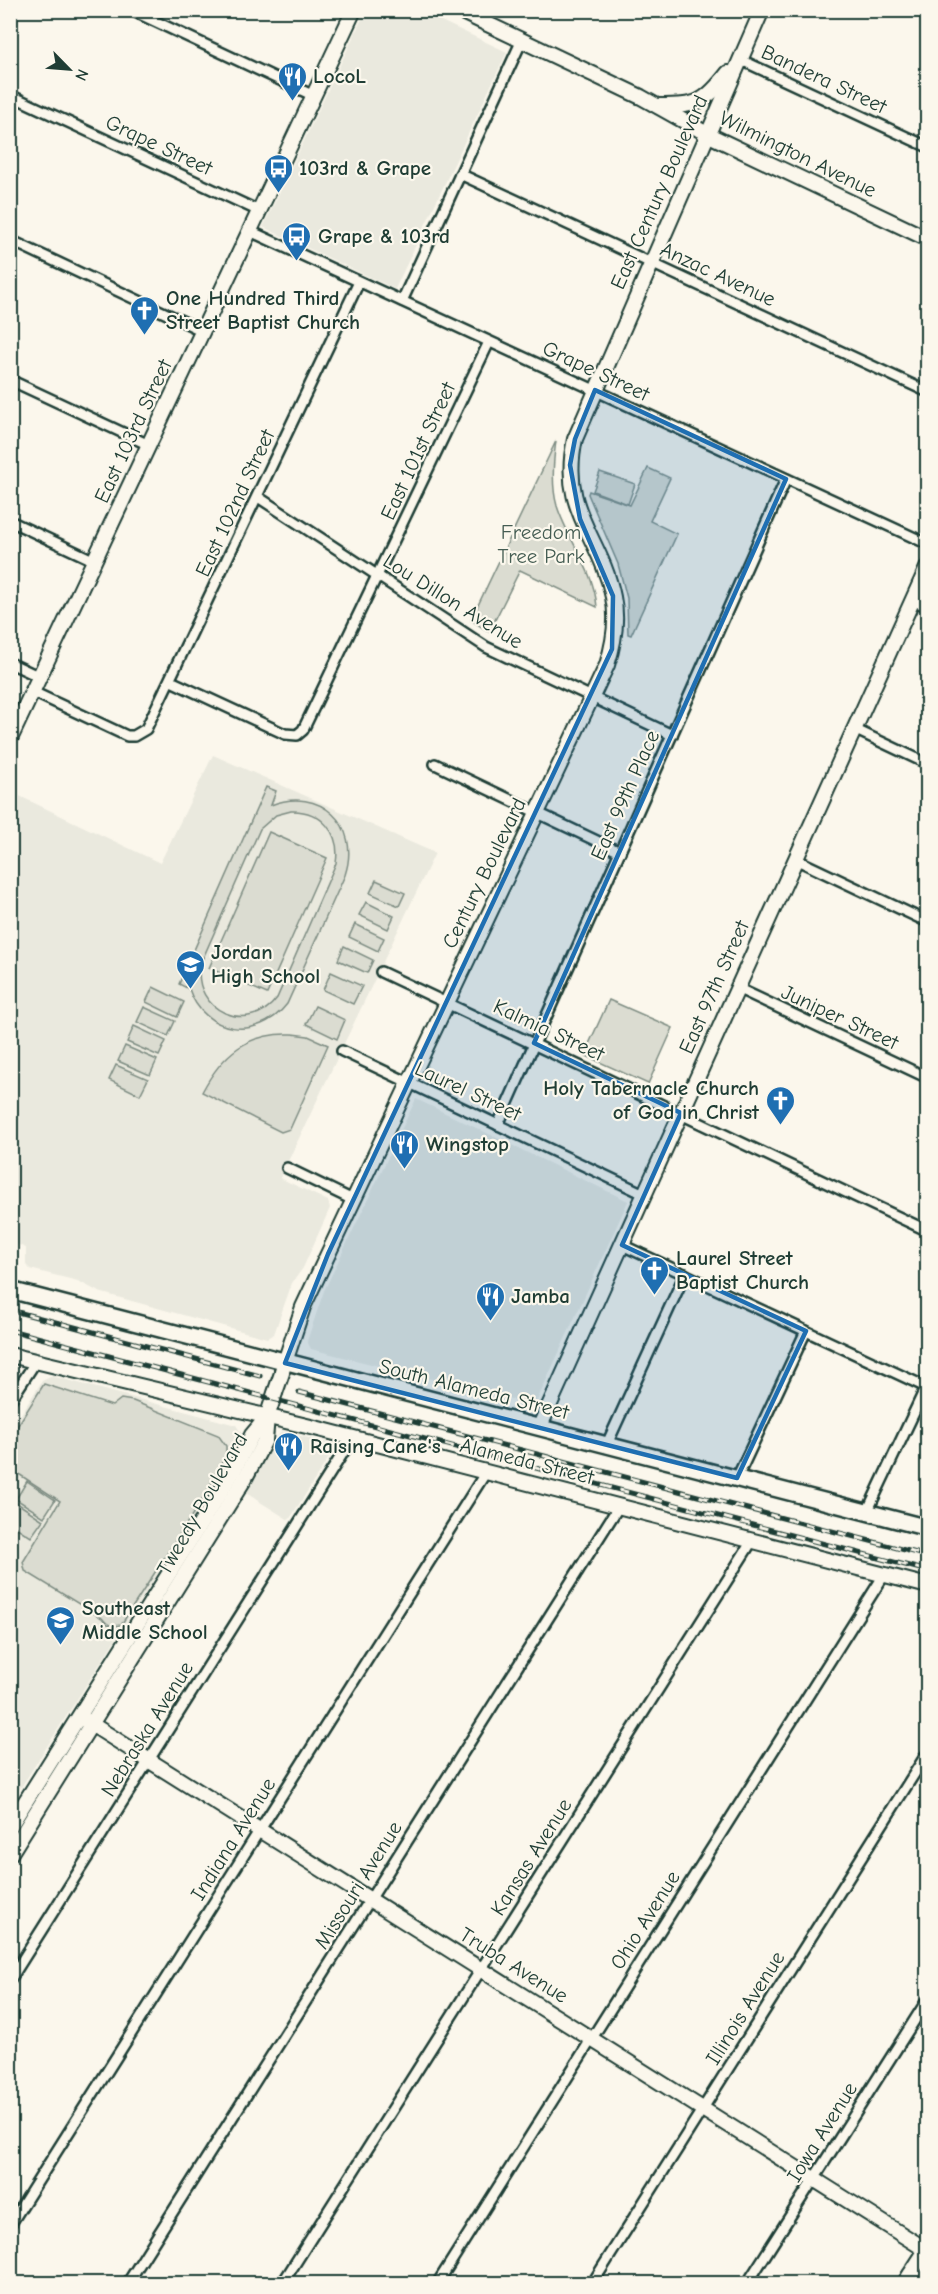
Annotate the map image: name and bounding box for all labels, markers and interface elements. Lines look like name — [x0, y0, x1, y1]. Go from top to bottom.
north arrow — [39, 39, 99, 99]
street label: Bandera Street — [758, 39, 891, 119]
restaurant icon: LocoL — [276, 60, 308, 102]
place label: LocoL — [313, 64, 366, 88]
text: N — [71, 66, 92, 83]
street label: East Century Boulevard — [605, 91, 713, 293]
street label: Wilmington Avenue — [716, 106, 880, 202]
street label: Grape Street — [102, 110, 217, 181]
bus stop icon: 103rd & Grape — [262, 152, 294, 194]
place label: 103rd & Grape — [299, 156, 431, 180]
bus stop icon: Grape & 103rd — [281, 220, 313, 262]
place label: Grape & 103rd — [318, 224, 450, 248]
street label: Anzac Avenue — [657, 237, 779, 311]
place label: One Hundred Third Street Baptist Church — [166, 286, 360, 334]
church icon: One Hundred Third Street Baptist Church — [129, 294, 161, 336]
street label: Grape Street — [539, 336, 654, 407]
street label: East 103rd Street — [89, 355, 177, 507]
street label: East 101st Street — [376, 378, 461, 524]
street label: East 102nd Street — [190, 425, 280, 580]
park label: Freedom Tree Park — [497, 520, 585, 568]
street label: Lou Dillon Avenue — [379, 548, 527, 654]
street label: East 99th Place — [586, 726, 664, 864]
street label: Century Boulevard — [437, 794, 531, 952]
street label: East 97th Street — [674, 916, 754, 1057]
place label: Jordan High School — [211, 940, 320, 988]
school or university icon: Jordan High School — [174, 948, 206, 990]
street label: Juniper Street — [778, 979, 903, 1055]
street label: Kalmia Street — [490, 994, 609, 1067]
street label: Laurel Street — [411, 1056, 526, 1126]
place label: Holy Tabernacle Church of God in Christ — [543, 1076, 760, 1124]
church icon: Holy Tabernacle Church of God in Christ — [764, 1084, 796, 1126]
restaurant icon: Wingstop — [389, 1128, 421, 1170]
place label: Wingstop — [426, 1132, 509, 1156]
place label: Laurel Street Baptist Church — [676, 1246, 809, 1294]
church icon: Laurel Street Baptist Church — [639, 1254, 671, 1296]
restaurant icon: Jamba — [474, 1280, 506, 1322]
place label: Jamba — [511, 1284, 570, 1308]
street label: South Alameda Street — [377, 1354, 572, 1424]
street label: Tweedy Boulevard — [152, 1429, 252, 1579]
restaurant icon: Raising Cane's — [273, 1430, 305, 1472]
street label: Alameda Street — [458, 1433, 597, 1489]
place label: Raising Cane's — [310, 1434, 441, 1458]
place label: Southeast Middle School — [82, 1596, 208, 1644]
school or university icon: Southeast Middle School — [45, 1604, 77, 1646]
street label: Nebraska Avenue — [96, 1657, 198, 1801]
street label: Indiana Avenue — [186, 1773, 280, 1905]
street label: Kansas Avenue — [485, 1794, 577, 1920]
street label: Missouri Avenue — [309, 1817, 407, 1953]
street label: Ohio Avenue — [605, 1866, 685, 1974]
street label: Truba Avenue — [455, 1922, 573, 2008]
street label: Illinois Avenue — [701, 1947, 789, 2069]
street label: Iowa Avenue — [782, 2078, 862, 2186]

